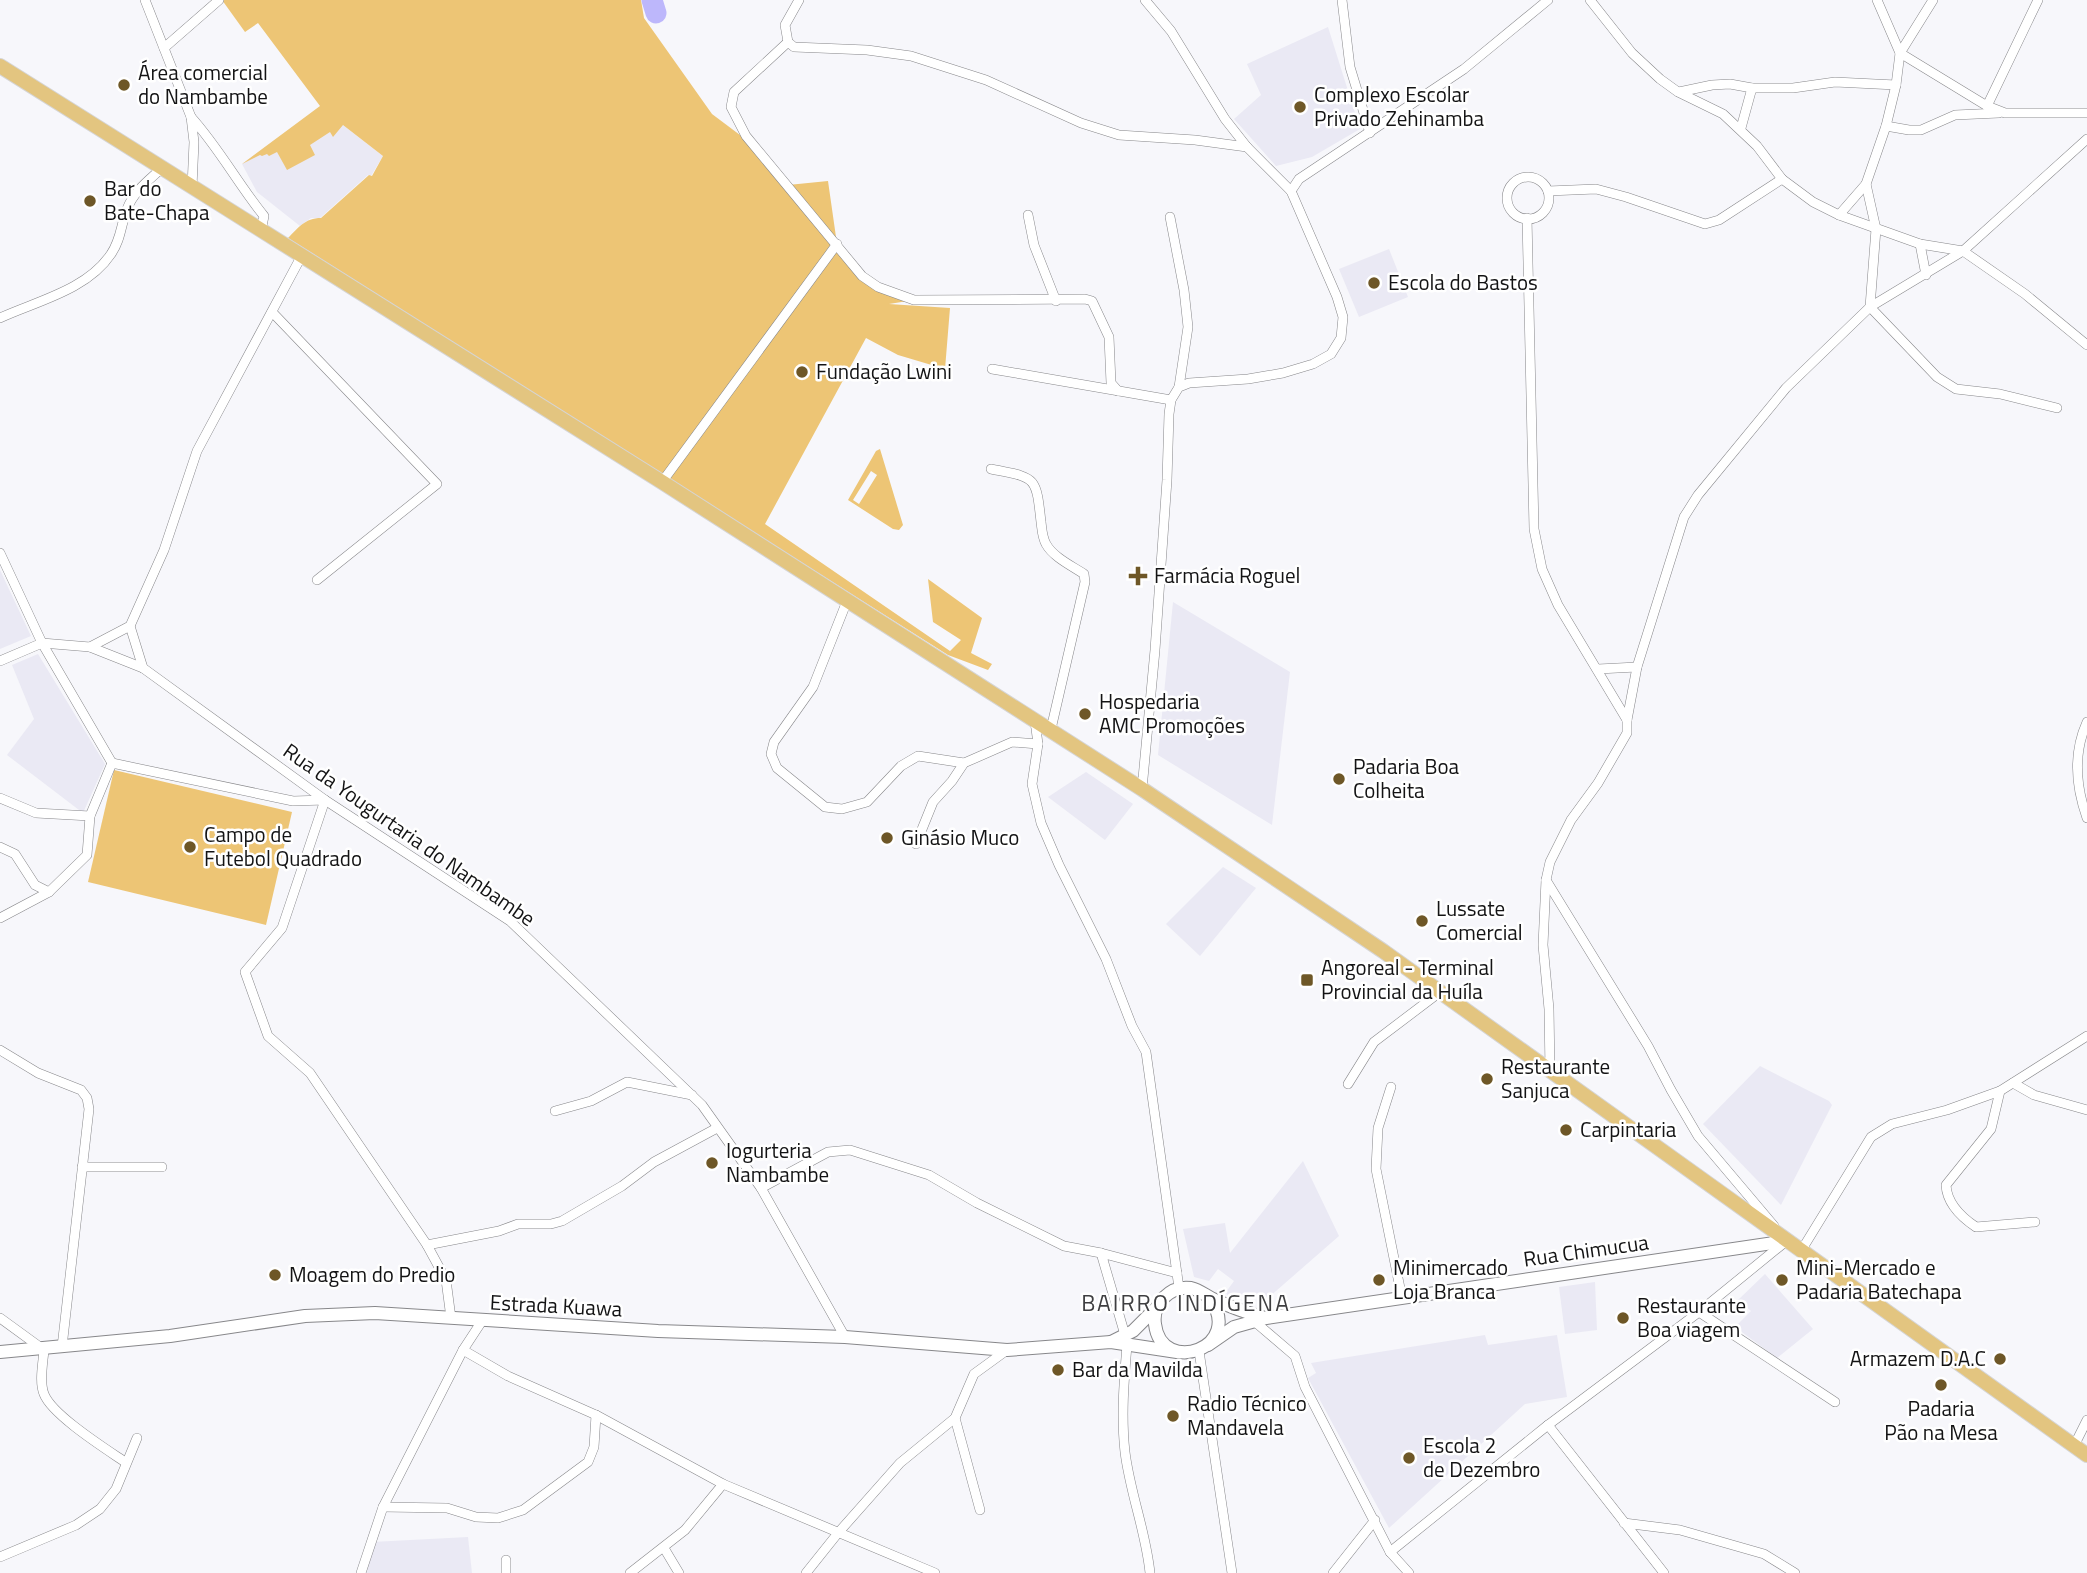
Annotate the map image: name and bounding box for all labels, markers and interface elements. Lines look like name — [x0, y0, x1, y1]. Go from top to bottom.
place label: Área comercial do Nambambe — [138, 56, 268, 112]
marker: Área comercial do Nambambe — [116, 77, 132, 93]
place label: Complexo Escolar Privado Zehinamba — [1314, 78, 1485, 134]
marker: Complexo Escolar Privado Zehinamba — [1292, 99, 1308, 115]
place label: Bar do Bate-Chapa — [104, 172, 210, 228]
marker: Bar do Bate-Chapa — [82, 193, 98, 209]
place label: Escola do Bastos — [1388, 266, 1538, 298]
marker: Escola do Bastos — [1366, 275, 1382, 291]
place label: Fundação Lwini — [816, 355, 952, 387]
marker: Fundação Lwini — [794, 364, 810, 380]
place label: Farmácia Roguel — [1154, 559, 1300, 591]
marker: Farmácia Roguel — [1128, 566, 1148, 586]
place label: Hospedaria AMC Promoções — [1099, 685, 1245, 741]
marker: Hospedaria AMC Promoções — [1077, 706, 1093, 722]
street label: Rua da Yougurtaria do Nambambe — [277, 735, 542, 934]
place label: Padaria Boa Colheita — [1353, 750, 1460, 806]
marker: Padaria Boa Colheita — [1331, 771, 1347, 787]
place label: Campo de Futebol Quadrado — [204, 818, 362, 874]
place label: Ginásio Muco — [901, 821, 1019, 853]
marker: Ginásio Muco — [879, 830, 895, 846]
marker: Campo de Futebol Quadrado — [182, 839, 198, 855]
place label: Lussate Comercial — [1436, 892, 1523, 948]
marker: Lussate Comercial — [1414, 913, 1430, 929]
place label: Angoreal - Terminal Provincial da Huíla — [1321, 951, 1494, 1007]
marker: Angoreal - Terminal Provincial da Huíla — [1299, 972, 1315, 988]
place label: Restaurante Sanjuca — [1501, 1050, 1610, 1106]
marker: Restaurante Sanjuca — [1479, 1071, 1495, 1087]
place label: Carpintaria — [1580, 1113, 1677, 1145]
marker: Carpintaria — [1558, 1122, 1574, 1138]
place label: Iogurteria Nambambe — [726, 1134, 829, 1190]
marker: Iogurteria Nambambe — [704, 1155, 720, 1171]
street label: Rua Chimucua — [1521, 1225, 1651, 1275]
place label: Minimercado Loja Branca — [1393, 1251, 1508, 1307]
place label: Mini-Mercado e Padaria Batechapa — [1796, 1251, 1962, 1307]
place label: Moagem do Predio — [289, 1258, 455, 1290]
marker: Moagem do Predio — [267, 1267, 283, 1283]
marker: Minimercado Loja Branca — [1371, 1272, 1387, 1288]
marker: Mini-Mercado e Padaria Batechapa — [1774, 1272, 1790, 1288]
district label: BAIRRO INDÍGENA — [1081, 1285, 1291, 1320]
street label: Estrada Kuawa — [489, 1286, 624, 1324]
place label: Restaurante Boa viagem — [1637, 1289, 1746, 1345]
marker: Restaurante Boa viagem — [1615, 1310, 1631, 1326]
place label: Armazem D.A.C — [1850, 1342, 1986, 1374]
marker: Armazem D.A.C — [1992, 1351, 2008, 1367]
place label: Bar da Mavilda — [1072, 1353, 1203, 1385]
marker: Bar da Mavilda — [1050, 1362, 1066, 1378]
marker: Padaria Pão na Mesa — [1933, 1377, 1949, 1393]
place label: Radio Técnico Mandavela — [1187, 1387, 1307, 1443]
place label: Padaria Pão na Mesa — [1884, 1392, 1998, 1448]
marker: Radio Técnico Mandavela — [1165, 1408, 1181, 1424]
place label: Escola 2 de Dezembro — [1423, 1429, 1540, 1485]
marker: Escola 2 de Dezembro — [1401, 1450, 1417, 1466]

